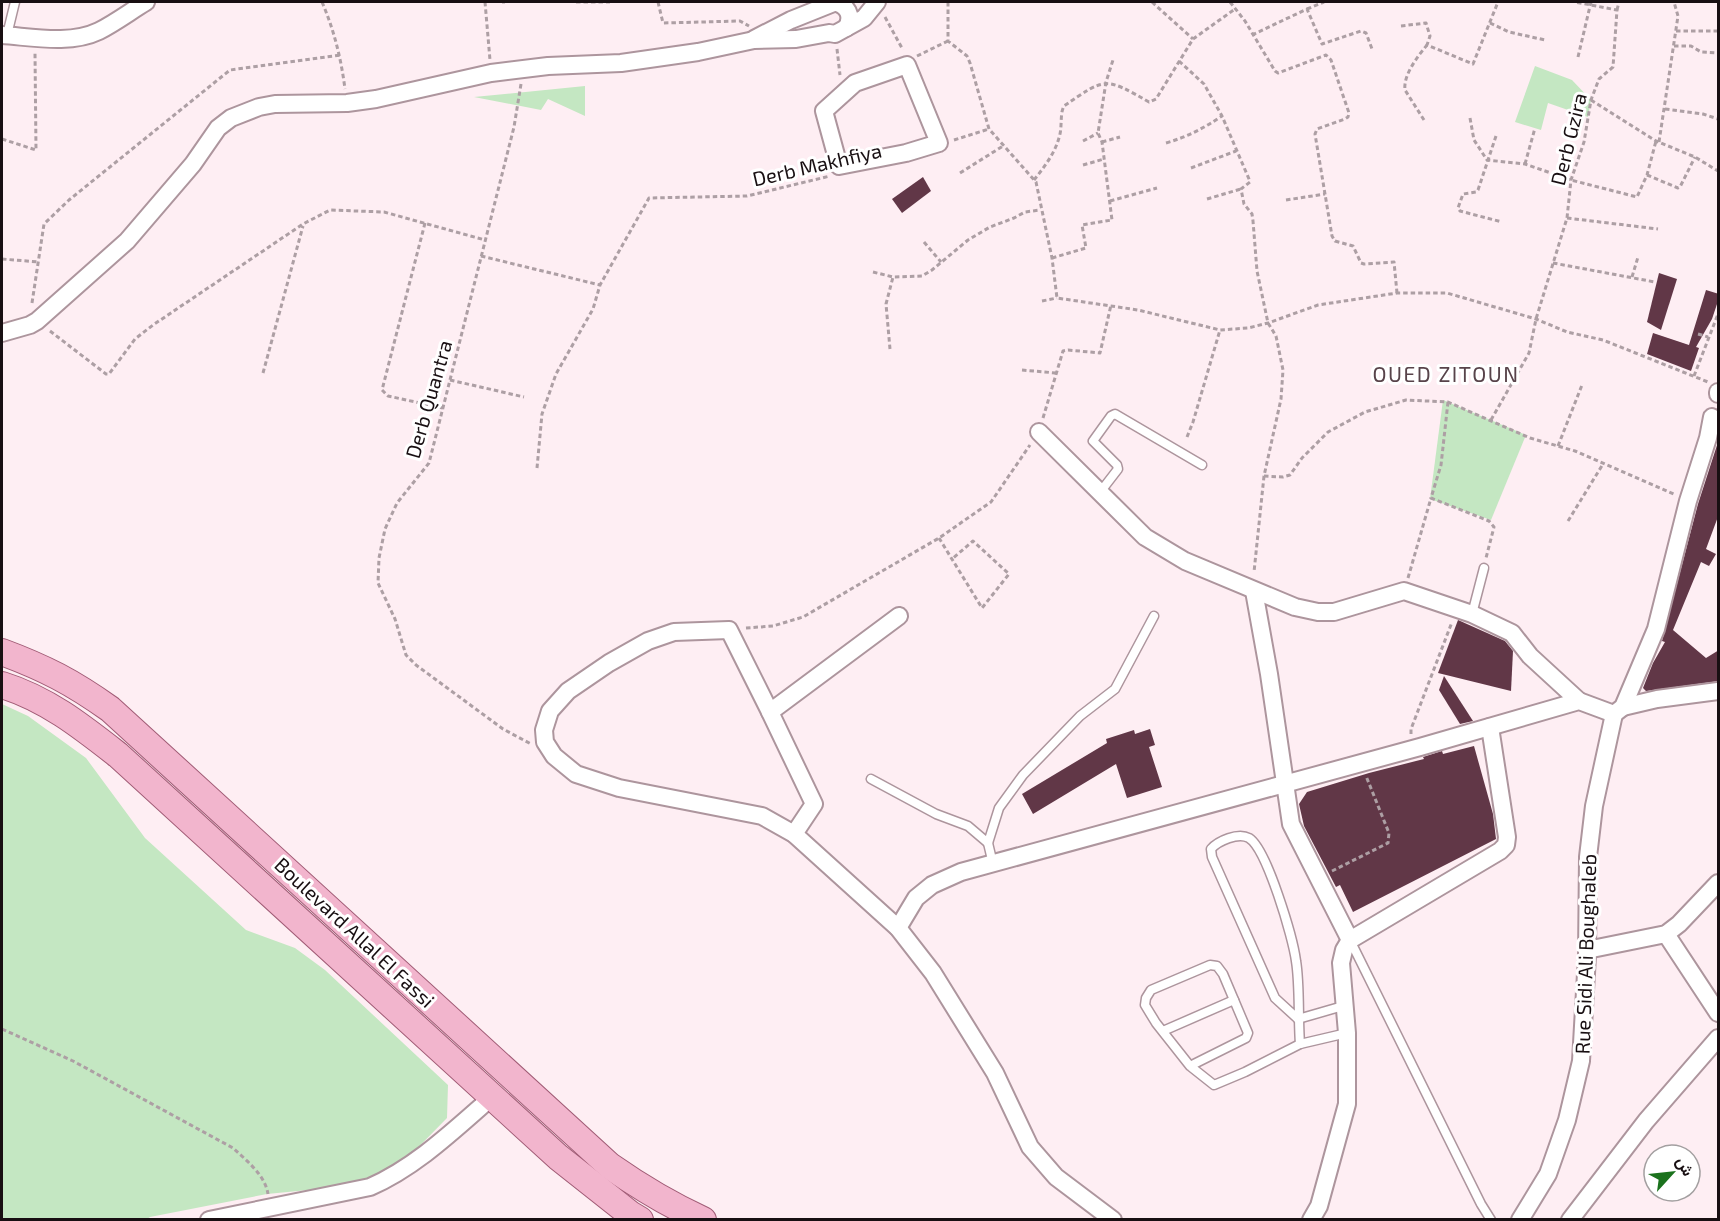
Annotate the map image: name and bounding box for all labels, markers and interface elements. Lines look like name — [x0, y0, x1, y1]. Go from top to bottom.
street label: Derb Gzira — [1545, 90, 1591, 188]
street label: Derb Makhfiya — [750, 137, 884, 191]
street label: Derb Quantra — [400, 337, 456, 461]
district label: OUED ZITOUN — [1372, 361, 1520, 386]
street label: Boulevard Allal El Fassi — [270, 852, 440, 1012]
street label: Rue Sidi Ali Boughaleb — [1570, 853, 1600, 1055]
north arrow — [1642, 1143, 1702, 1203]
text: ش — [1672, 1153, 1699, 1179]

